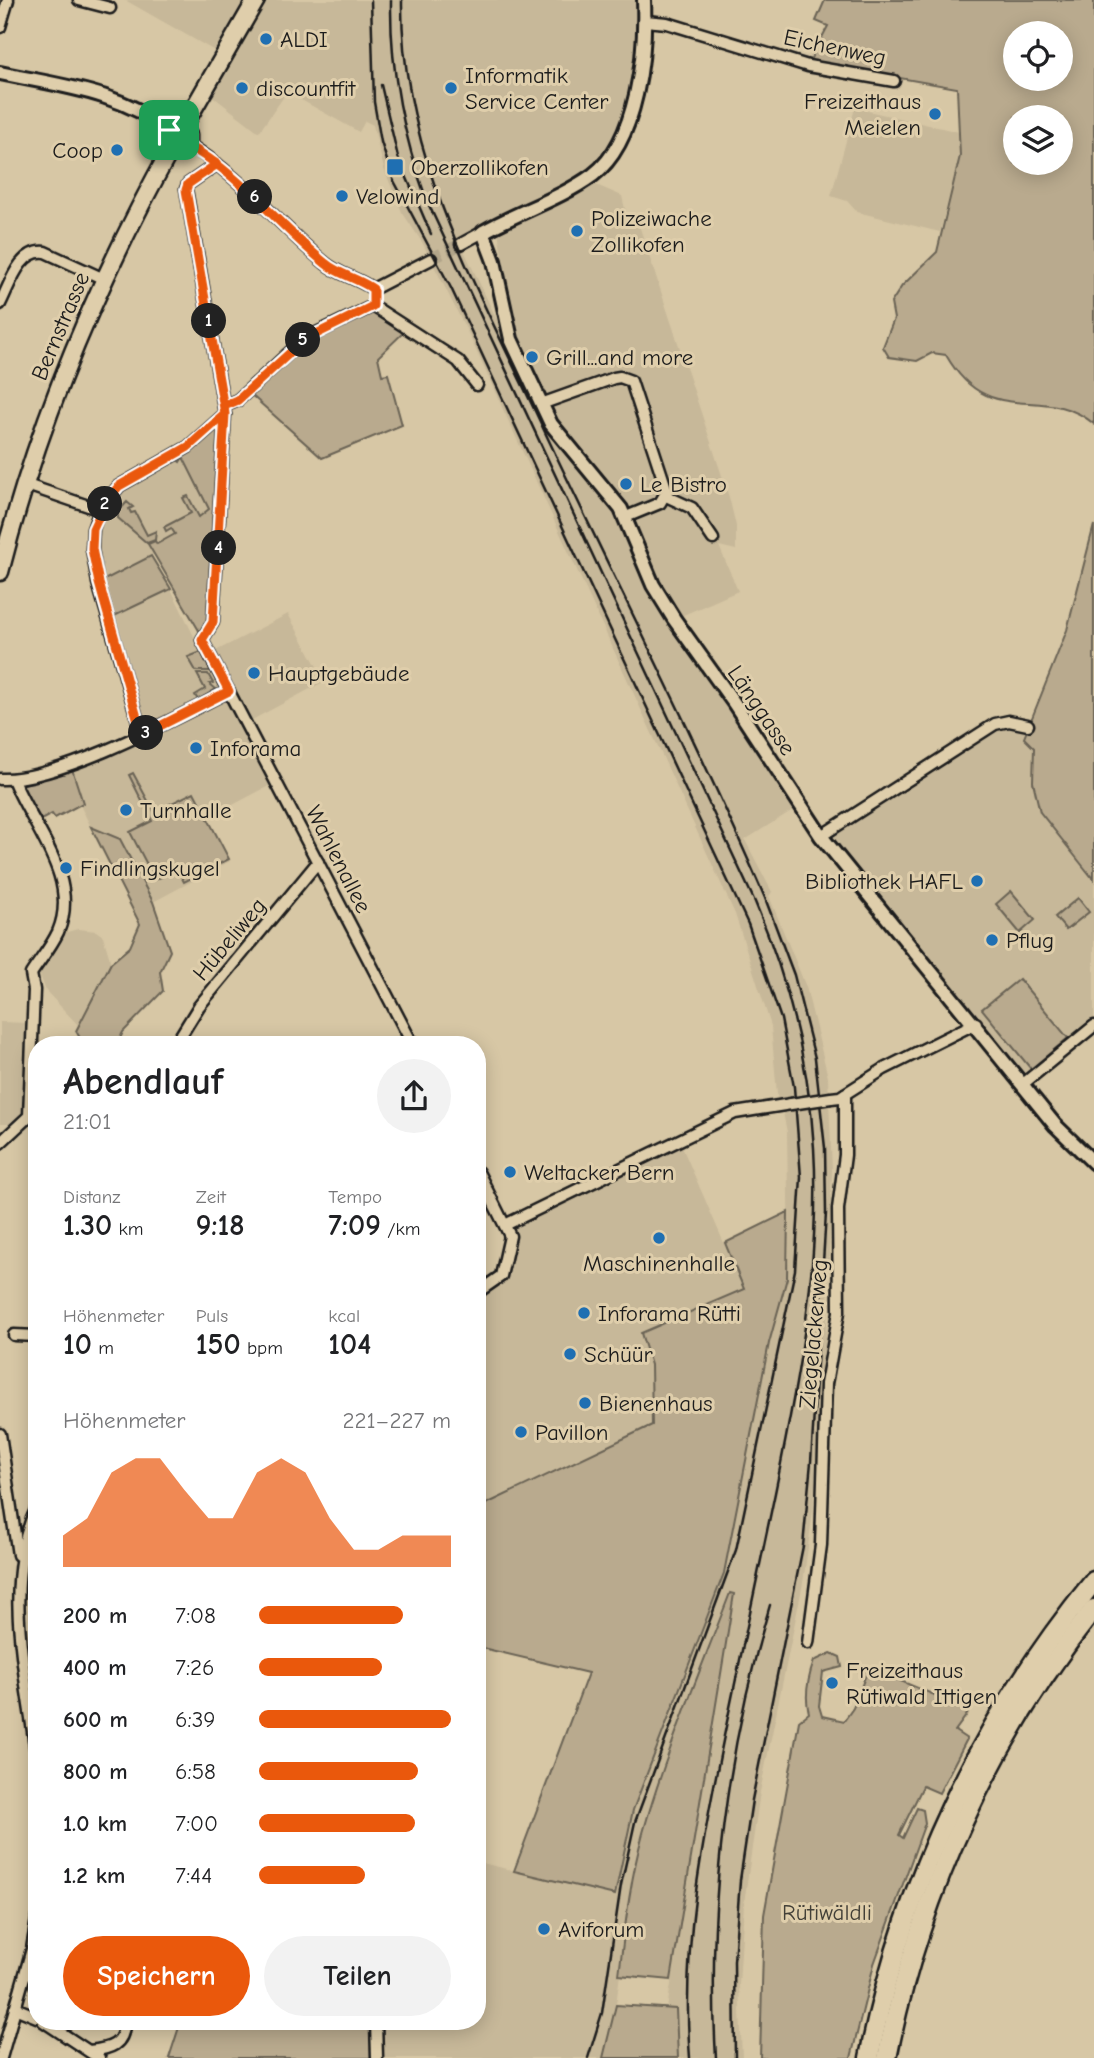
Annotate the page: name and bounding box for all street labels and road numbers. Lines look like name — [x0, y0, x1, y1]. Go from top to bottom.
street label: Eichenweg — [781, 23, 888, 71]
street label: Bernstrasse — [26, 268, 95, 384]
street label: Länggasse — [722, 660, 801, 760]
street label: Wahlenallee — [300, 801, 377, 917]
street label: Hübeliweg — [187, 893, 272, 986]
street label: Ziegelackerweg — [794, 1258, 833, 1410]

